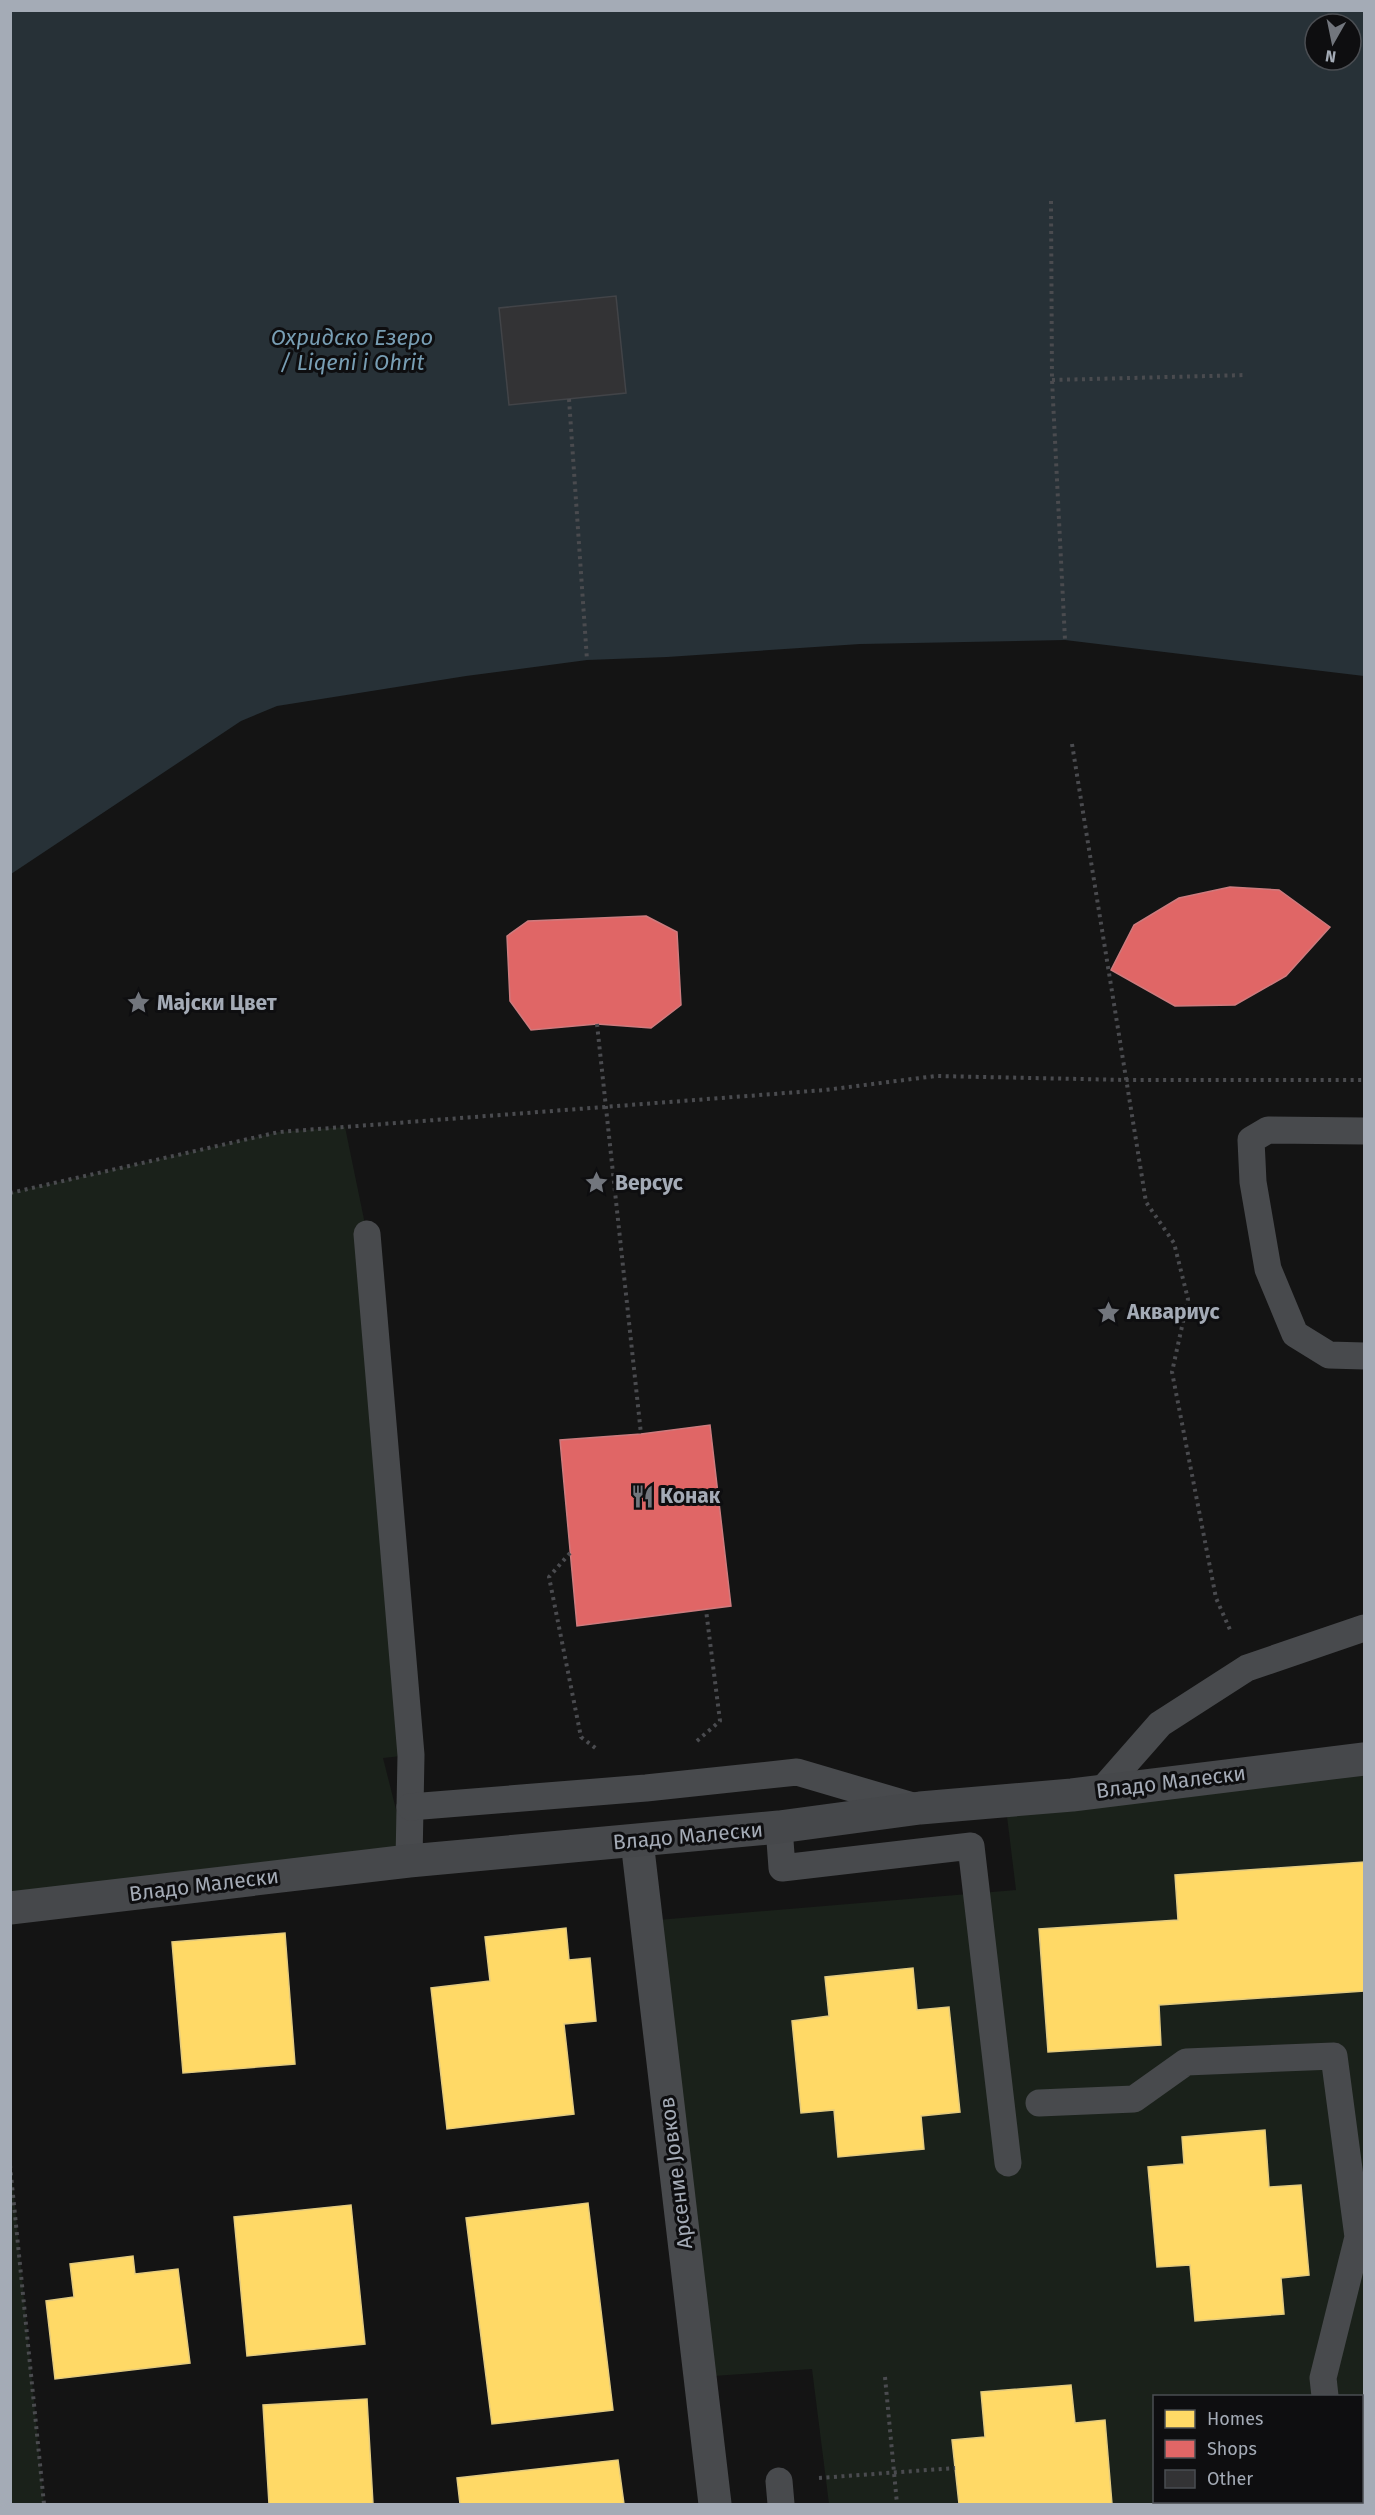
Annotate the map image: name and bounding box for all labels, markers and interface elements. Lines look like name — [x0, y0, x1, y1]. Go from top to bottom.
north arrow — [1303, 12, 1363, 72]
text: N — [1324, 46, 1337, 67]
water label: Охридско Езеро / Liqeni i Ohrit — [271, 324, 433, 376]
place icon: Мајски Цвет — [126, 990, 152, 1016]
place label: Мајски Цвет — [157, 990, 278, 1016]
place icon: Версус — [584, 1170, 610, 1196]
place label: Версус — [615, 1170, 683, 1196]
place icon: Аквариус — [1096, 1299, 1122, 1325]
place label: Аквариус — [1126, 1299, 1220, 1325]
restaurant icon: Конак — [629, 1483, 655, 1509]
place label: Конак — [660, 1483, 721, 1509]
street label: Владо Малески — [1095, 1760, 1247, 1804]
street label: Владо Малески — [612, 1816, 764, 1856]
street label: Владо Малески — [128, 1863, 280, 1907]
street label: Арсение Јовков — [654, 2096, 698, 2250]
legend — [1153, 2395, 1363, 2503]
text: Homes — [1207, 2408, 1263, 2430]
text: Shops — [1207, 2438, 1257, 2460]
text: Other — [1207, 2468, 1253, 2490]

